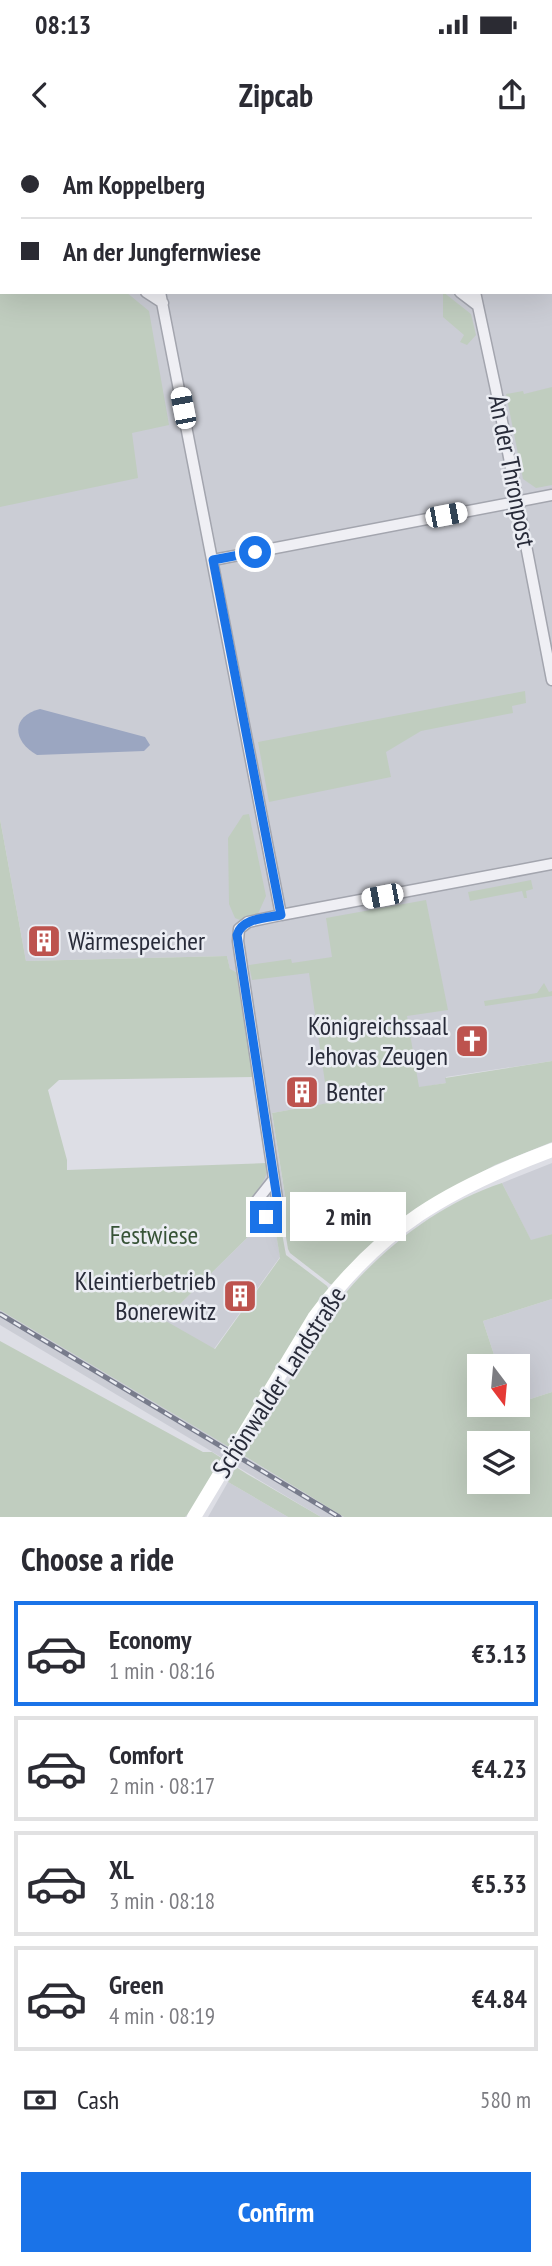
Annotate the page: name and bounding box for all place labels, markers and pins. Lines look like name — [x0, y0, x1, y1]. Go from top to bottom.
building icon: Wärmespeicher — [25, 922, 63, 960]
place label: Wärmespeicher — [68, 924, 205, 957]
place label: Königreichssaal Jehovas Zeugen — [307, 1009, 448, 1072]
church icon: Königreichssaal Jehovas Zeugen — [453, 1022, 491, 1060]
building icon: Benter — [283, 1073, 321, 1111]
place label: Benter — [326, 1075, 385, 1108]
place label: Kleintierbetrieb Bonerewitz — [75, 1264, 216, 1327]
building icon: Kleintierbetrieb Bonerewitz — [221, 1277, 259, 1315]

